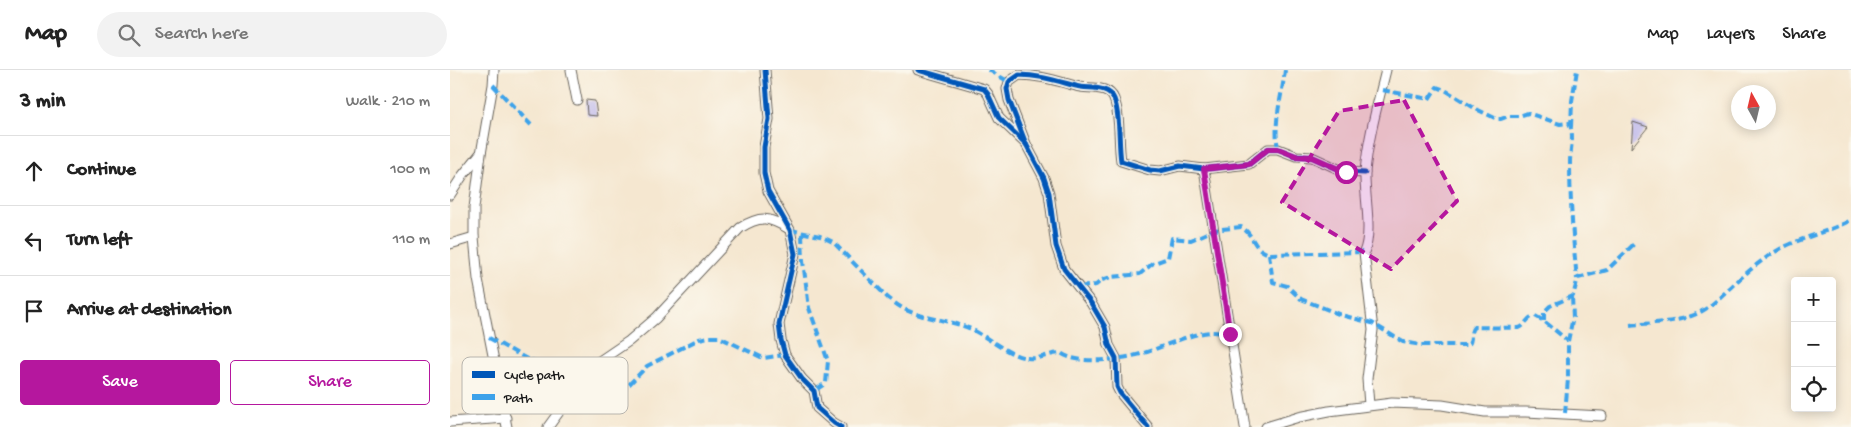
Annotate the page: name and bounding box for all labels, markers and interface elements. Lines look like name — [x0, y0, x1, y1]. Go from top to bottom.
search box — [97, 12, 447, 57]
text: Map — [25, 20, 67, 49]
icon: search — [115, 21, 143, 49]
text: Search here — [155, 23, 248, 46]
text: Map — [1647, 24, 1679, 45]
text: Layers — [1707, 24, 1754, 45]
text: Share — [1782, 24, 1826, 45]
north arrow — [1731, 85, 1776, 130]
text: 3 min — [20, 90, 65, 115]
text: Walk · 210 m — [346, 93, 430, 112]
icon: ahead — [20, 157, 48, 185]
text: Continue — [67, 159, 136, 182]
text: 100 m — [390, 161, 430, 180]
route start — [1335, 161, 1358, 184]
icon: left — [20, 227, 48, 255]
text: Turn left — [67, 229, 131, 252]
text: 110 m — [393, 231, 430, 250]
map controls — [1791, 277, 1836, 412]
button: + — [1791, 277, 1836, 322]
icon: arrive — [20, 297, 48, 325]
text: Arrive at destination — [67, 299, 231, 322]
button: − — [1791, 322, 1836, 367]
route end — [1219, 323, 1242, 346]
legend — [462, 357, 628, 414]
button: Save — [20, 360, 220, 405]
button: Share — [230, 360, 430, 405]
button: locate — [1791, 367, 1836, 412]
text: Cycle path — [504, 368, 565, 385]
text: Path — [503, 391, 533, 408]

